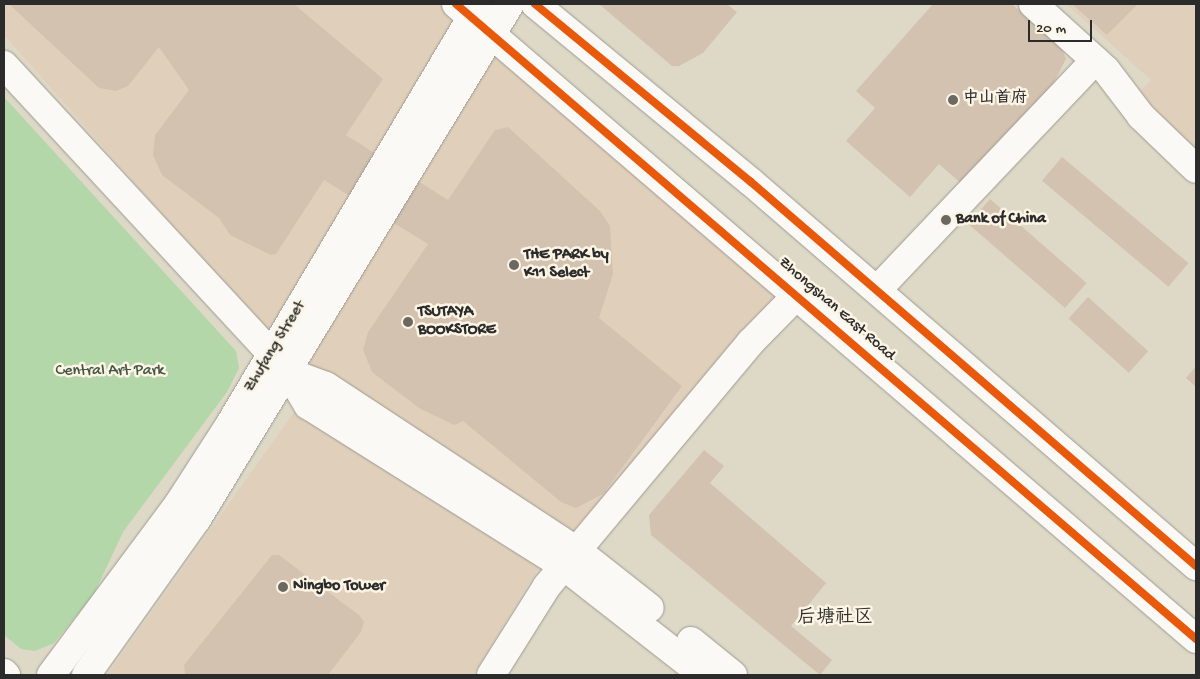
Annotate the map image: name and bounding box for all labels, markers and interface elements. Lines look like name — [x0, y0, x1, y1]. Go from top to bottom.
scale bar — [1030, 10, 1094, 42]
text: 20 m — [1036, 20, 1066, 38]
place label: 中山首府 — [963, 90, 1027, 110]
marker: 中山首府 — [947, 94, 959, 106]
place label: Bank of China — [956, 210, 1046, 230]
marker: Bank of China — [940, 214, 952, 226]
place label: THE PARK by K11 Select — [524, 246, 609, 284]
street label: Zhongshan East Road — [774, 254, 898, 366]
marker: THE PARK by K11 Select — [508, 259, 520, 271]
street label: Zhufang Street — [241, 298, 311, 396]
place label: TSUTAYA BOOKSTORE — [418, 303, 496, 341]
marker: TSUTAYA BOOKSTORE — [402, 316, 414, 328]
park label: Central Art Park — [56, 362, 164, 382]
place label: Ningbo Tower — [293, 577, 385, 597]
marker: Ningbo Tower — [277, 581, 289, 593]
district label: 后塘社区 — [797, 608, 873, 630]

